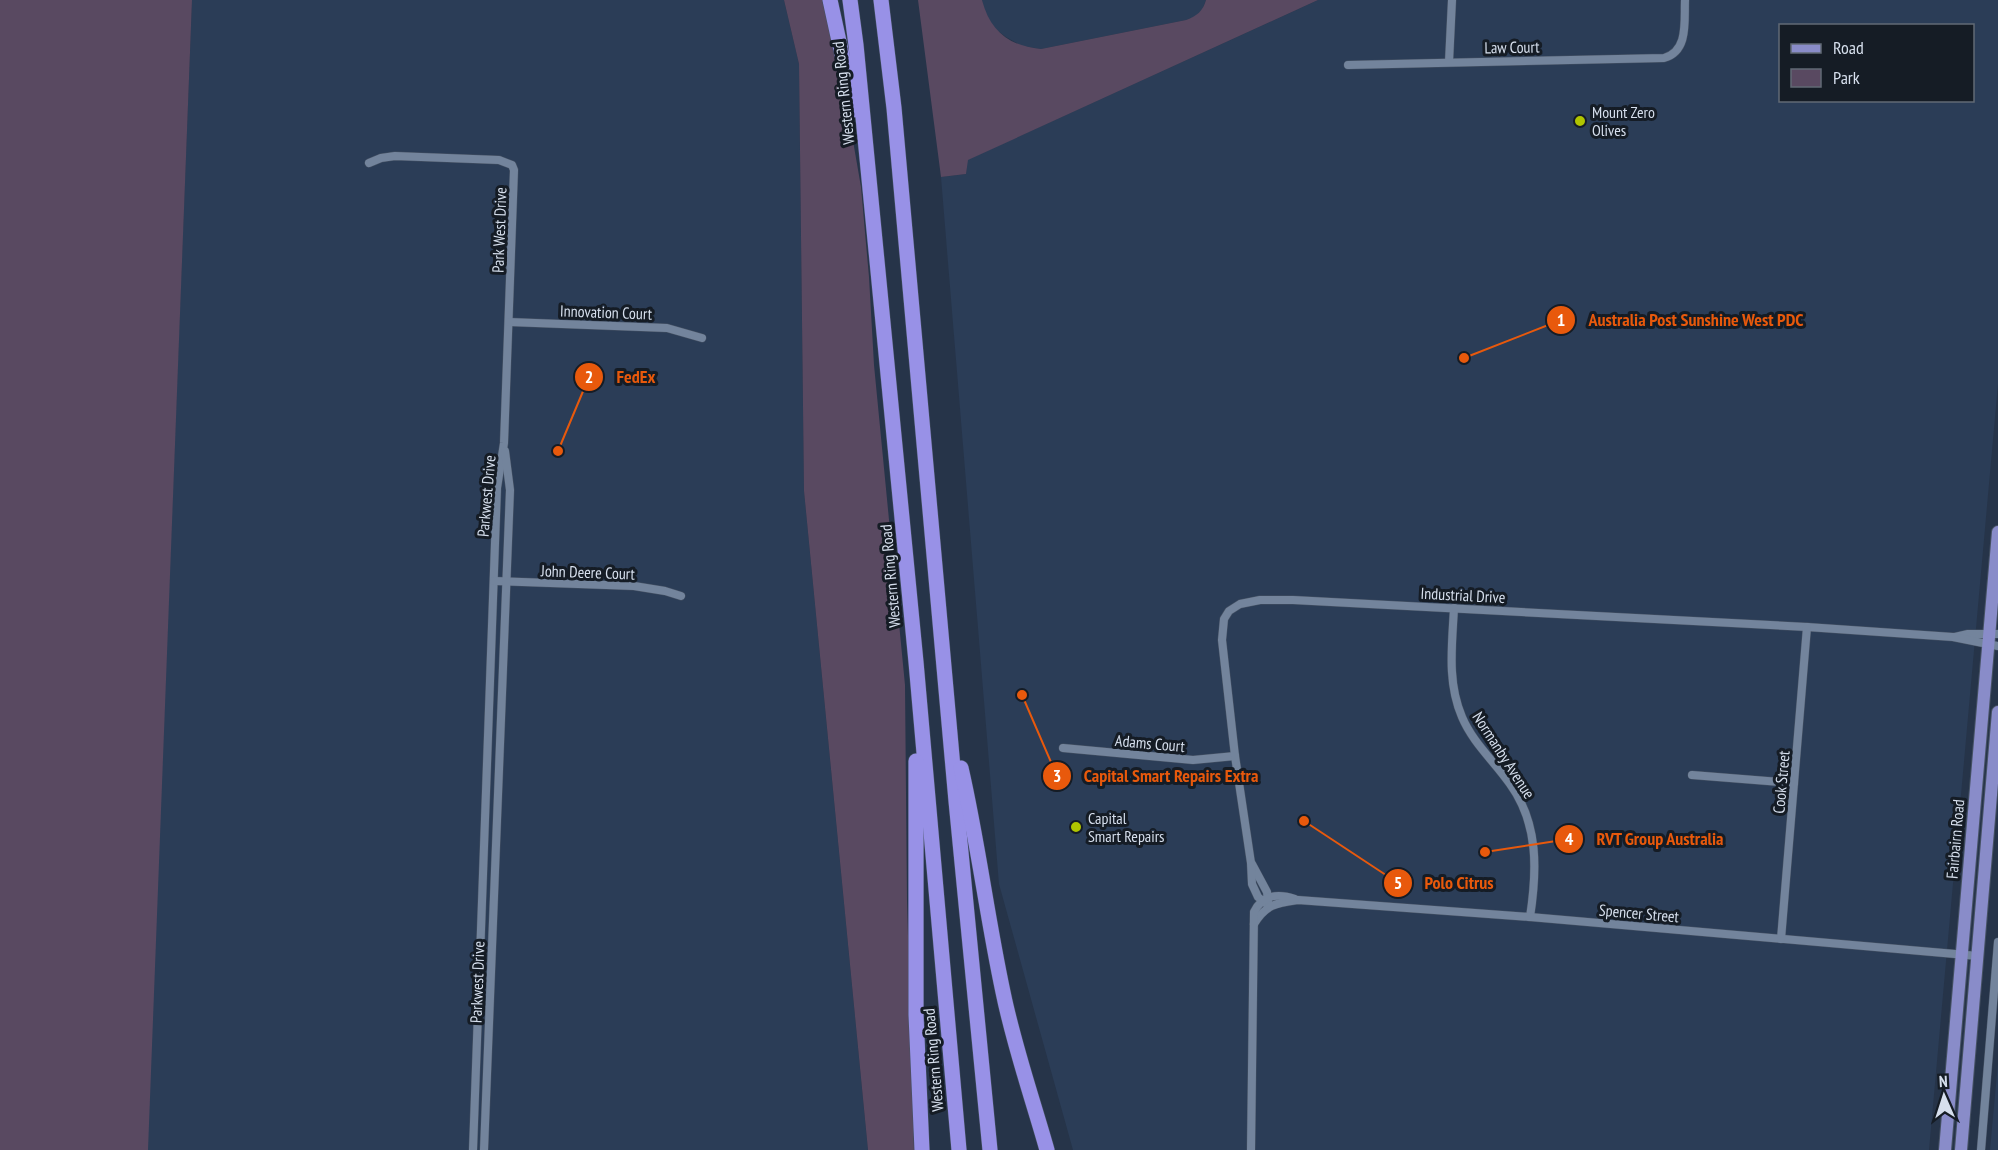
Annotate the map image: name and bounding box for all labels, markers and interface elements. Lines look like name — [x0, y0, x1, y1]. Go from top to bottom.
legend — [1779, 24, 1974, 102]
text: Road — [1833, 36, 1864, 59]
street label: Law Court — [1484, 37, 1540, 57]
street label: Western Ring Road — [828, 40, 858, 146]
text: Park — [1833, 66, 1860, 89]
place label: Mount Zero Olives — [1592, 102, 1655, 140]
marker: Mount Zero Olives — [1573, 114, 1587, 128]
street label: Park West Drive — [488, 187, 510, 273]
street label: Innovation Court — [560, 300, 653, 324]
callout: Australia Post Sunshine West PDC — [1546, 302, 1816, 338]
text: 1 — [1557, 308, 1565, 331]
text: Australia Post Sunshine West PDC — [1587, 308, 1804, 331]
callout: FedEx — [574, 359, 667, 395]
text: 2 — [585, 365, 593, 388]
text: FedEx — [617, 365, 656, 388]
street label: Parkwest Drive — [472, 454, 500, 538]
street label: Western Ring Road — [876, 523, 904, 629]
street label: John Deere Court — [540, 560, 636, 584]
street label: Industrial Drive — [1420, 583, 1506, 607]
street label: Normanby Avenue — [1469, 708, 1539, 802]
street label: Adams Court — [1114, 730, 1186, 756]
street label: Cook Street — [1768, 749, 1794, 814]
callout: Capital Smart Repairs Extra — [1042, 758, 1270, 794]
text: 3 — [1053, 764, 1061, 787]
text: Capital Smart Repairs Extra — [1084, 764, 1258, 787]
street label: Fairbairn Road — [1942, 798, 1968, 880]
place label: Capital Smart Repairs — [1088, 808, 1165, 846]
marker: Capital Smart Repairs — [1069, 820, 1083, 834]
callout: RVT Group Australia — [1554, 821, 1736, 857]
text: 4 — [1565, 827, 1574, 850]
text: RVT Group Australia — [1597, 827, 1723, 850]
callout: Polo Citrus — [1383, 865, 1506, 901]
text: 5 — [1394, 871, 1402, 894]
text: Polo Citrus — [1424, 871, 1494, 894]
street label: Spencer Street — [1598, 900, 1680, 927]
street label: Parkwest Drive — [466, 941, 488, 1023]
street label: Western Ring Road — [919, 1007, 947, 1113]
north arrow — [1914, 1066, 1974, 1126]
text: N — [1938, 1071, 1948, 1091]

